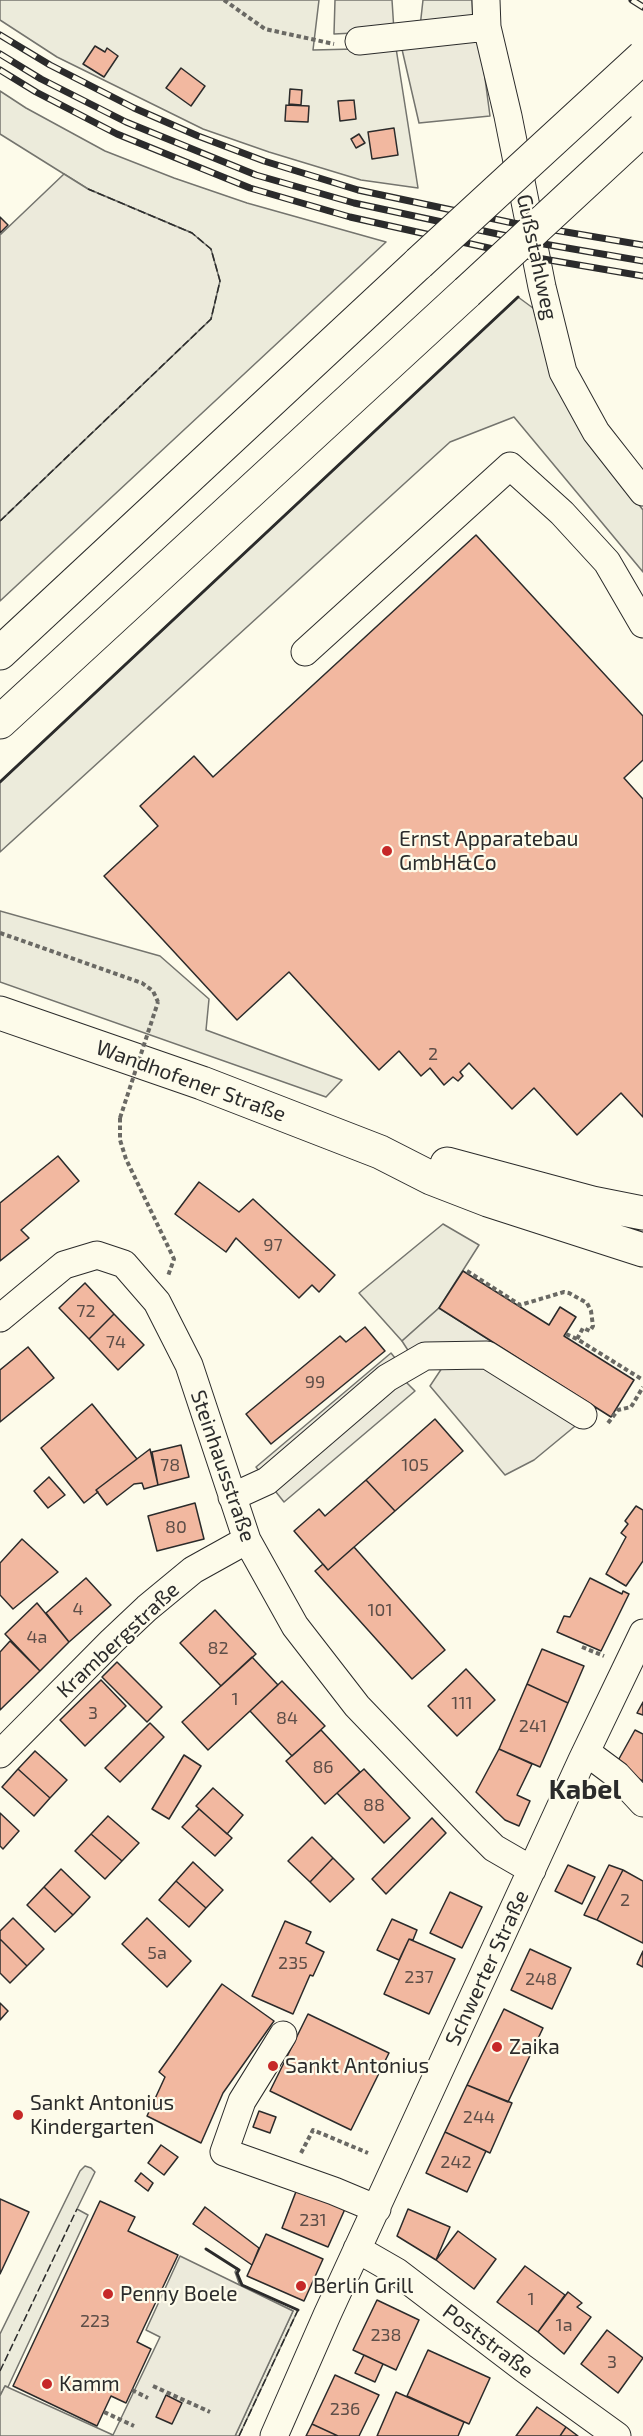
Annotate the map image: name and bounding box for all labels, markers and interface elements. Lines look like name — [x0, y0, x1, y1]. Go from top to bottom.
street label: Gußstahlweg — [511, 192, 563, 322]
place label: Ernst Apparatebau GmbH&Co — [399, 826, 578, 876]
marker: Ernst Apparatebau GmbH&Co — [380, 844, 394, 858]
street label: Wandhofener Straße — [93, 1035, 289, 1127]
house number: 2 — [428, 1043, 438, 1065]
house number: 97 — [263, 1234, 283, 1256]
house number: 72 — [76, 1300, 96, 1322]
house number: 74 — [106, 1331, 126, 1353]
house number: 99 — [305, 1371, 325, 1393]
street label: Steinhausstraße — [185, 1387, 261, 1545]
house number: 78 — [160, 1454, 180, 1476]
house number: 105 — [401, 1454, 429, 1476]
house number: 80 — [165, 1516, 187, 1538]
street label: Krambergstraße — [52, 1577, 184, 1703]
house number: 4 — [72, 1598, 84, 1620]
house number: 101 — [367, 1599, 393, 1621]
house number: 4a — [27, 1626, 47, 1648]
house number: 82 — [207, 1637, 229, 1659]
house number: 1 — [231, 1688, 239, 1710]
house number: 111 — [451, 1692, 473, 1714]
house number: 3 — [88, 1702, 98, 1724]
house number: 84 — [276, 1707, 298, 1729]
house number: 241 — [519, 1715, 547, 1737]
house number: 86 — [312, 1756, 334, 1778]
district label: Kabel — [549, 1774, 621, 1806]
house number: 88 — [363, 1794, 385, 1816]
street label: Schwerter Straße — [440, 1886, 534, 2050]
house number: 2 — [620, 1889, 630, 1911]
house number: 5a — [147, 1942, 167, 1964]
house number: 235 — [278, 1952, 308, 1974]
house number: 237 — [404, 1966, 434, 1988]
house number: 248 — [525, 1968, 557, 1990]
place label: Zaika — [509, 2034, 560, 2060]
marker: Zaika — [490, 2040, 504, 2054]
place label: Sankt Antonius — [285, 2053, 429, 2079]
marker: Sankt Antonius — [266, 2059, 280, 2073]
place label: Sankt Antonius Kindergarten — [30, 2090, 174, 2140]
house number: 244 — [463, 2106, 495, 2128]
marker: Sankt Antonius Kindergarten — [11, 2108, 25, 2122]
house number: 242 — [440, 2151, 472, 2173]
house number: 231 — [299, 2209, 327, 2231]
place label: Berlin Grill — [313, 2273, 413, 2299]
marker: Berlin Grill — [294, 2279, 308, 2293]
place label: Penny Boele — [120, 2281, 237, 2307]
marker: Penny Boele — [101, 2287, 115, 2301]
house number: 1 — [527, 2288, 535, 2310]
street label: Poststraße — [438, 2299, 538, 2383]
house number: 223 — [80, 2310, 110, 2332]
house number: 1a — [555, 2314, 573, 2336]
house number: 238 — [370, 2324, 402, 2346]
house number: 3 — [607, 2351, 617, 2373]
place label: Kamm — [59, 2371, 120, 2397]
marker: Kamm — [40, 2377, 54, 2391]
house number: 236 — [330, 2398, 360, 2420]

